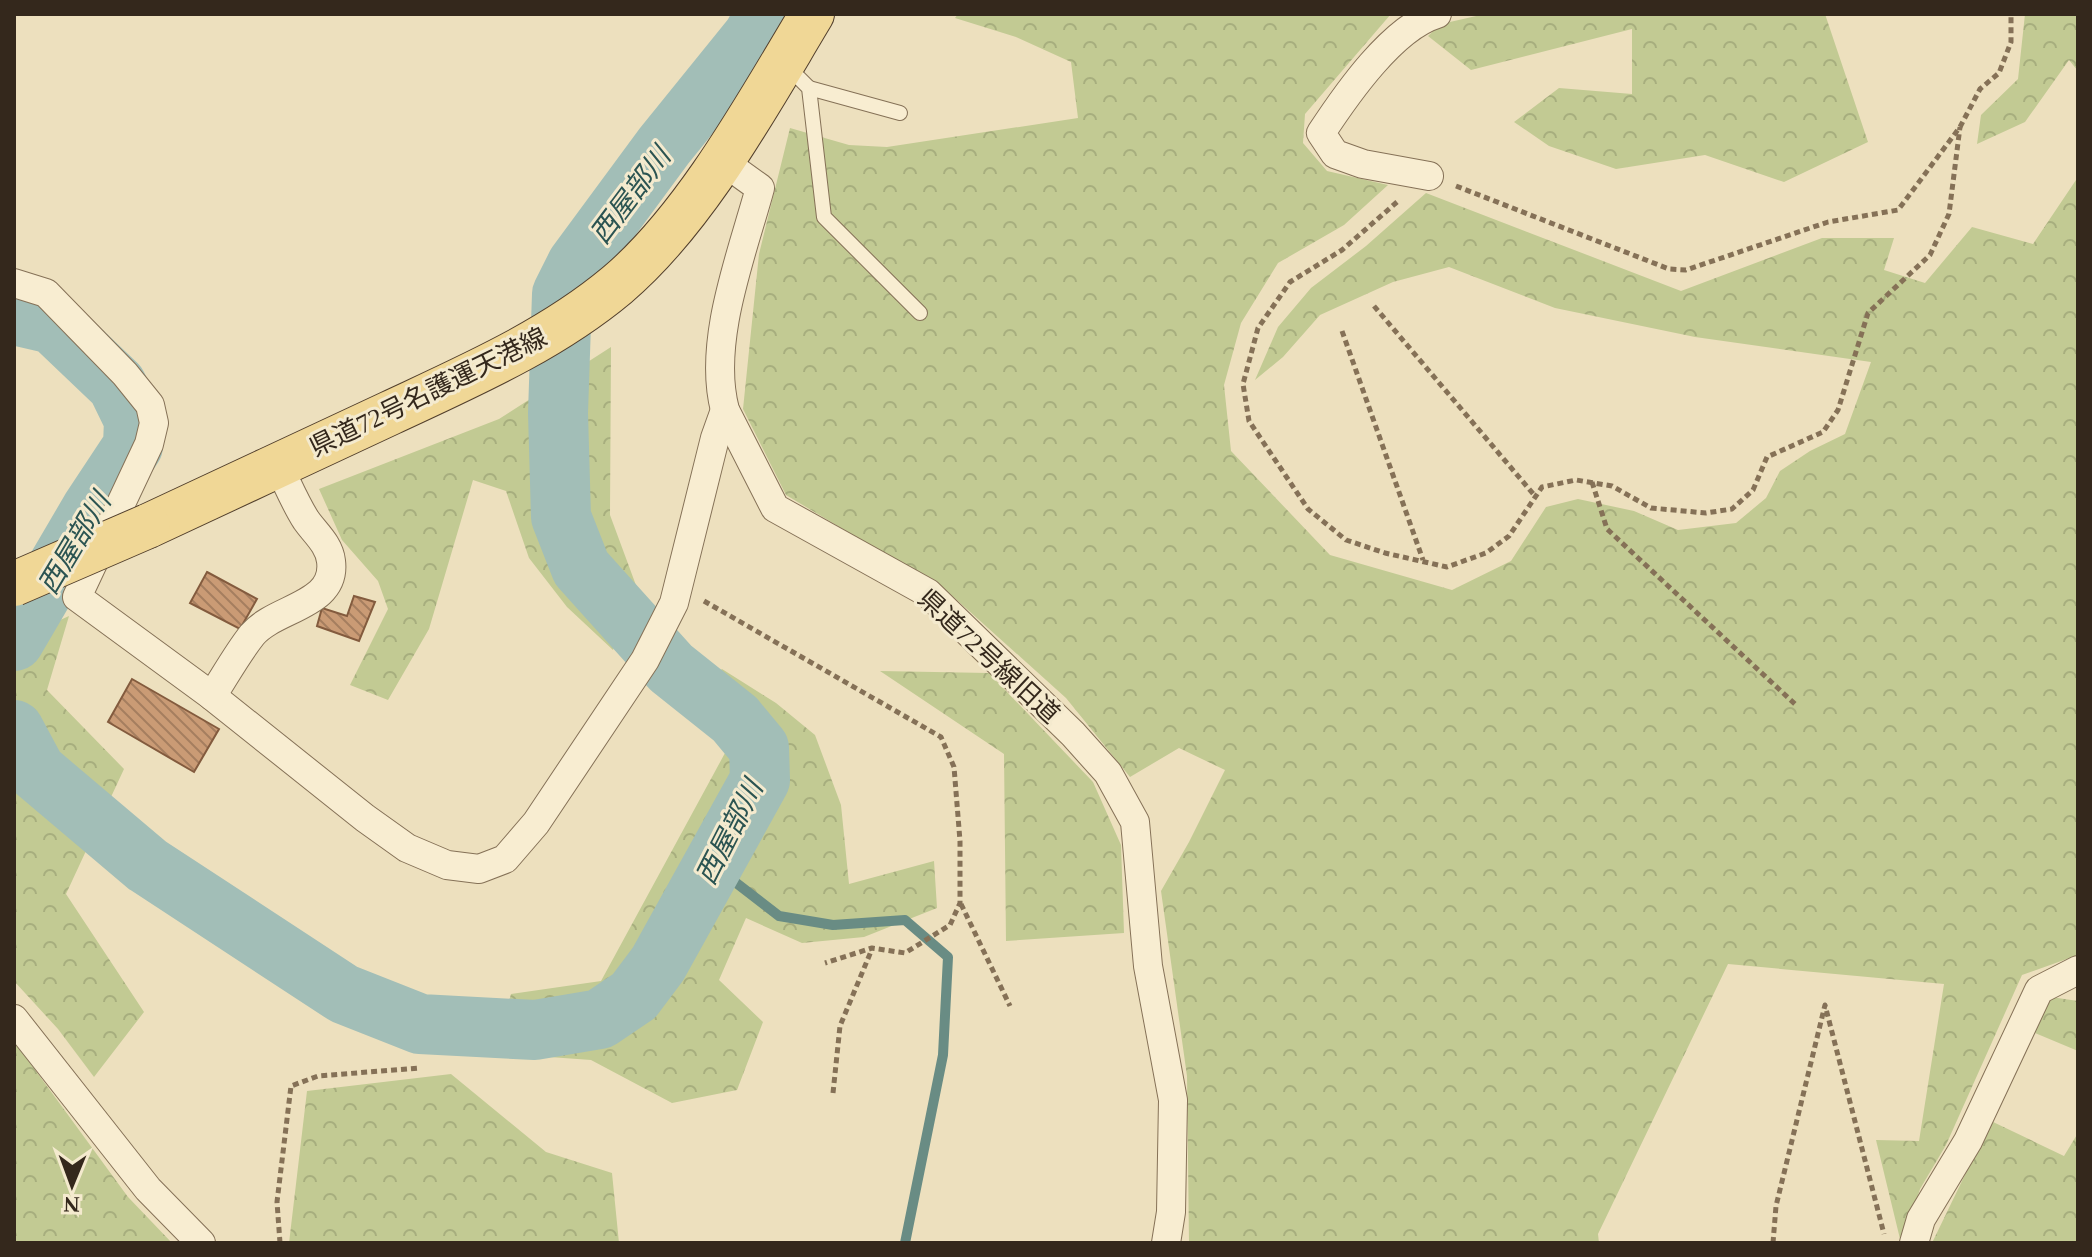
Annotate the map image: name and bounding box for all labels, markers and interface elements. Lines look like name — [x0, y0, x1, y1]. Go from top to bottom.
water label: 西屋部川 — [584, 139, 678, 249]
street label: 県道72号名護運天港線 — [305, 322, 551, 462]
water label: 西屋部川 — [32, 485, 118, 599]
street label: 県道72号線旧道 — [912, 584, 1065, 729]
water label: 西屋部川 — [690, 773, 770, 889]
north arrow — [32, 1145, 112, 1225]
text: N — [63, 1192, 80, 1217]

